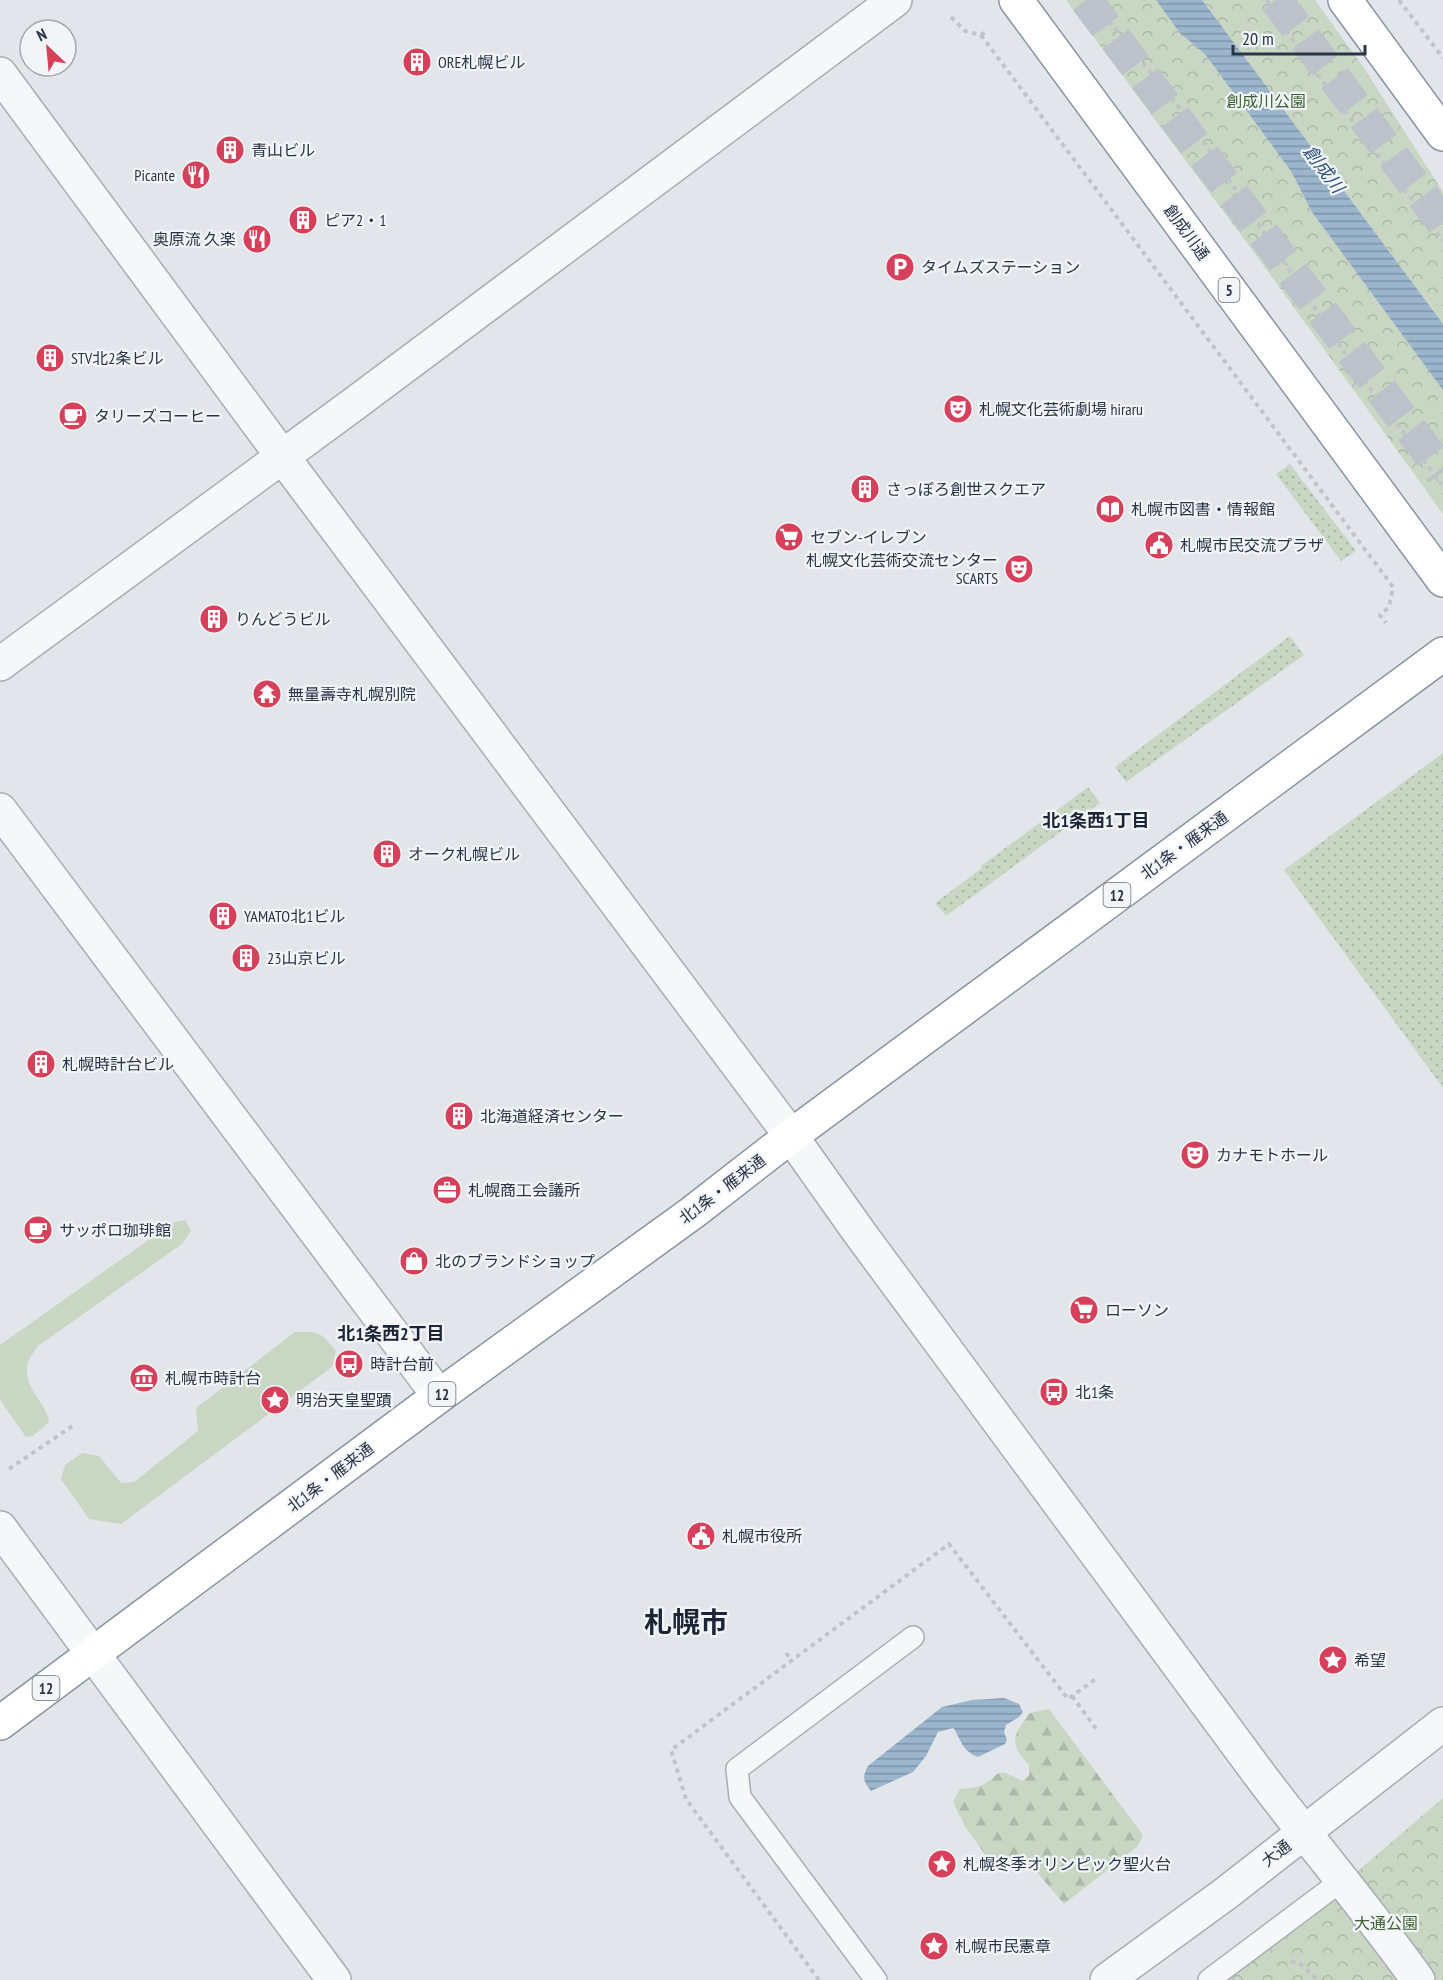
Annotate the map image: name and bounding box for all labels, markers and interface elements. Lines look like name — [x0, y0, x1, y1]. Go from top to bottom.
north arrow — [18, 18, 78, 78]
scale bar — [1233, 18, 1365, 56]
text: N — [33, 24, 50, 45]
text: 20 m — [1242, 27, 1274, 50]
building icon: ORE札幌ビル — [401, 46, 433, 78]
place label: ORE札幌ビル — [438, 52, 525, 72]
park label: 創成川公園 — [1226, 91, 1306, 111]
building icon: 青山ビル — [214, 134, 246, 166]
place label: 青山ビル — [251, 140, 315, 160]
water label: 創成川 — [1299, 141, 1351, 199]
restaurant icon: Picante — [180, 159, 212, 191]
place label: Picante — [134, 165, 175, 185]
street label: 創成川通 — [1160, 200, 1214, 264]
building icon: ピア2・1 — [287, 204, 319, 236]
place label: ピア2・1 — [324, 210, 386, 230]
restaurant icon: 奥原流 久楽 — [241, 223, 273, 255]
place label: 奥原流 久楽 — [153, 229, 236, 249]
parking icon: タイムズステーション — [884, 251, 916, 283]
place label: タイムズステーション — [921, 257, 1080, 277]
road number: 5 — [1218, 278, 1240, 302]
building icon: STV北2条ビル — [34, 342, 66, 374]
place label: STV北2条ビル — [71, 348, 163, 368]
theatre icon: 札幌文化芸術劇場 hiraru — [942, 393, 974, 425]
place label: 札幌文化芸術劇場 hiraru — [979, 399, 1143, 419]
cafe icon: タリーズコーヒー — [57, 400, 89, 432]
place label: タリーズコーヒー — [94, 406, 221, 426]
building icon: さっぽろ創世スクエア — [849, 473, 881, 505]
place label: さっぽろ創世スクエア — [886, 479, 1046, 499]
library icon: 札幌市図書・情報館 — [1094, 493, 1126, 525]
place label: 札幌市図書・情報館 — [1131, 499, 1275, 519]
supermarket icon: セブン-イレブン — [773, 521, 805, 553]
place label: セブン-イレブン — [810, 527, 927, 547]
public building icon: 札幌市民交流プラザ — [1143, 529, 1175, 561]
place label: 札幌市民交流プラザ — [1180, 535, 1324, 555]
place label: 札幌文化芸術交流センター SCARTS — [806, 550, 998, 588]
theatre icon: 札幌文化芸術交流センター SCARTS — [1003, 553, 1035, 585]
building icon: りんどうビル — [198, 603, 230, 635]
place label: りんどうビル — [235, 609, 331, 629]
temple icon: 無量壽寺札幌別院 — [251, 678, 283, 710]
place label: 無量壽寺札幌別院 — [288, 684, 416, 704]
street label: 北1条・雁来通 — [1136, 807, 1232, 883]
district label: 北1条西1丁目 — [1042, 809, 1150, 832]
building icon: オーク札幌ビル — [371, 838, 403, 870]
place label: オーク札幌ビル — [408, 844, 520, 864]
road number: 12 — [1104, 883, 1130, 907]
building icon: YAMATO北1ビル — [207, 900, 239, 932]
place label: YAMATO北1ビル — [244, 906, 345, 926]
building icon: 23山京ビル — [230, 942, 262, 974]
place label: 23山京ビル — [267, 948, 345, 968]
building icon: 札幌時計台ビル — [25, 1048, 57, 1080]
place label: 札幌時計台ビル — [62, 1054, 174, 1074]
building icon: 北海道経済センター — [443, 1100, 475, 1132]
place label: 北海道経済センター — [480, 1106, 624, 1126]
theatre icon: カナモトホール — [1179, 1139, 1211, 1171]
place label: カナモトホール — [1216, 1145, 1328, 1165]
street label: 北1条・雁来通 — [675, 1150, 769, 1228]
office icon: 札幌商工会議所 — [431, 1174, 463, 1206]
place label: 札幌商工会議所 — [468, 1180, 580, 1200]
cafe icon: サッポロ珈琲館 — [22, 1214, 54, 1246]
place label: サッポロ珈琲館 — [59, 1220, 171, 1240]
shop icon: 北のブランドショップ — [398, 1245, 430, 1277]
place label: 北のブランドショップ — [435, 1251, 595, 1271]
supermarket icon: ローソン — [1068, 1294, 1100, 1326]
place label: ローソン — [1105, 1300, 1169, 1320]
district label: 北1条西2丁目 — [337, 1322, 445, 1345]
bus stop icon: 時計台前 — [333, 1348, 365, 1380]
place label: 時計台前 — [370, 1354, 434, 1374]
museum icon: 札幌市時計台 — [128, 1362, 160, 1394]
place label: 札幌市時計台 — [165, 1368, 261, 1388]
bus stop icon: 北1条 — [1038, 1376, 1070, 1408]
road number: 12 — [428, 1382, 456, 1406]
place label: 北1条 — [1075, 1382, 1114, 1402]
place icon: 明治天皇聖蹟 — [259, 1384, 291, 1416]
place label: 明治天皇聖蹟 — [296, 1390, 392, 1410]
street label: 北1条・雁来通 — [283, 1438, 377, 1516]
public building icon: 札幌市役所 — [685, 1520, 717, 1552]
place label: 札幌市役所 — [722, 1526, 802, 1546]
district label: 札幌市 — [644, 1603, 728, 1640]
place icon: 希望 — [1317, 1644, 1349, 1676]
place label: 希望 — [1354, 1650, 1386, 1670]
road number: 12 — [32, 1676, 60, 1700]
street label: 大通 — [1257, 1835, 1295, 1871]
place icon: 札幌冬季オリンピック聖火台 — [926, 1848, 958, 1880]
place label: 札幌冬季オリンピック聖火台 — [963, 1854, 1171, 1874]
park label: 大通公園 — [1354, 1913, 1418, 1933]
place icon: 札幌市民憲章 — [918, 1930, 950, 1962]
place label: 札幌市民憲章 — [955, 1936, 1051, 1956]

